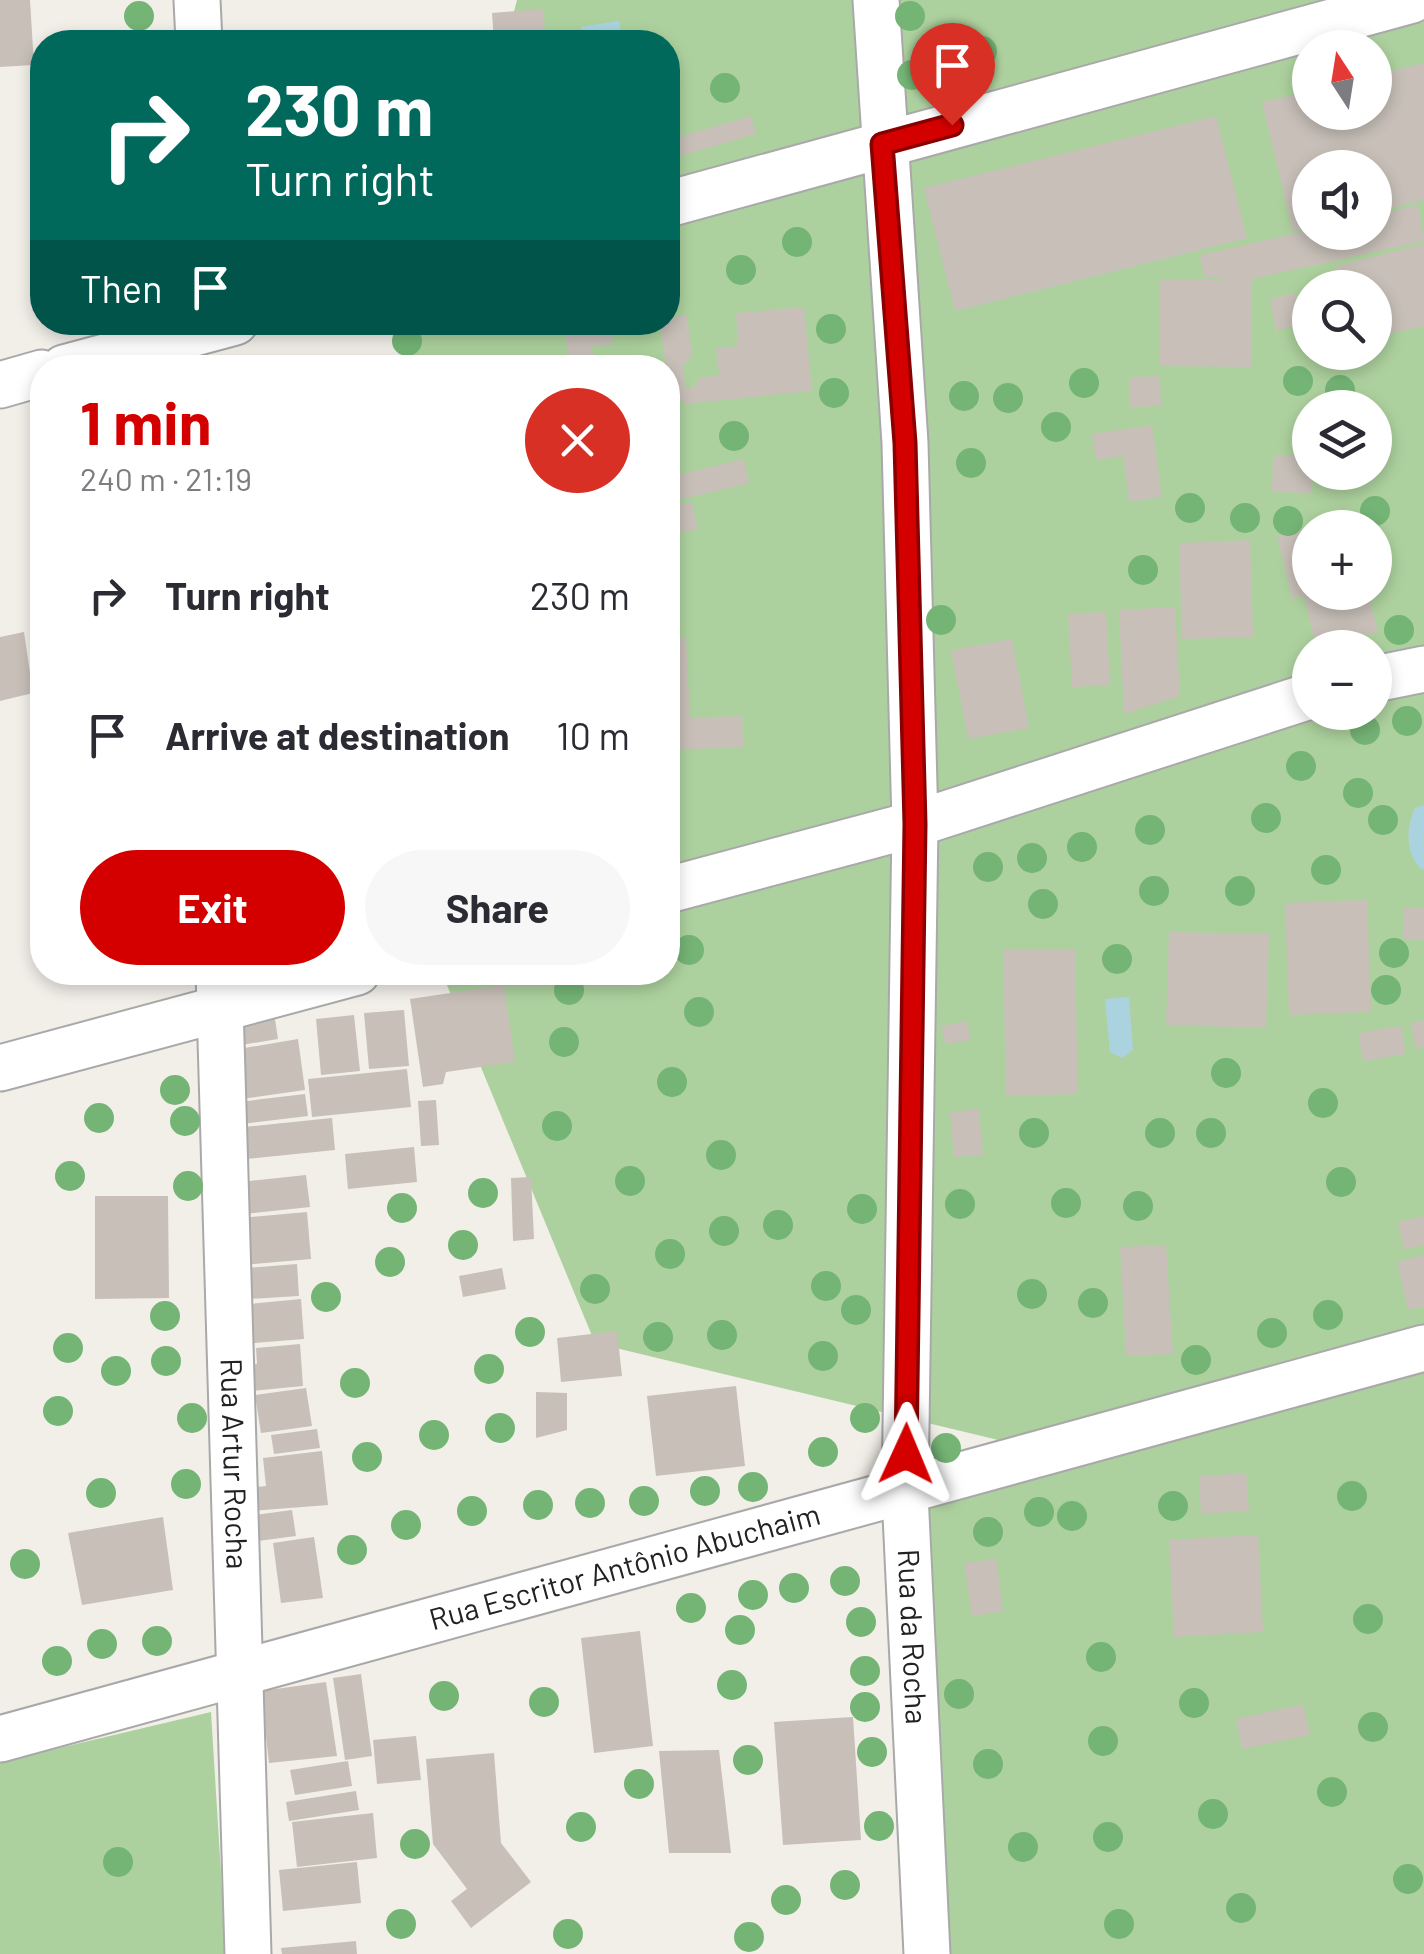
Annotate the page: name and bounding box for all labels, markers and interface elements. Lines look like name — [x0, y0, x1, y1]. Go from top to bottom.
pin — [910, 23, 995, 126]
north arrow — [1292, 30, 1392, 130]
map controls — [1292, 30, 1392, 730]
icon: arrive — [925, 38, 980, 93]
text: 230 m — [245, 66, 433, 150]
icon: right — [80, 70, 210, 200]
button: sound — [1292, 150, 1392, 250]
text: Turn right — [245, 151, 435, 205]
icon: arrive — [183, 260, 238, 315]
text: Then — [80, 265, 163, 311]
button: search — [1292, 270, 1392, 370]
text: 1 min — [80, 385, 211, 457]
button: close — [525, 388, 630, 493]
button: layers — [1292, 390, 1392, 490]
text: 240 m · 21:19 — [80, 459, 252, 497]
button: + — [1292, 510, 1392, 610]
icon: right — [80, 568, 135, 623]
text: Turn right — [165, 572, 330, 618]
text: 230 m — [530, 572, 630, 618]
button: − — [1292, 630, 1392, 730]
icon: arrive — [80, 708, 135, 763]
text: Arrive at destination — [165, 712, 510, 758]
text: 10 m — [556, 712, 630, 758]
button: Exit — [80, 850, 345, 965]
button: Share — [365, 850, 630, 965]
street label: Rua Artur Rocha — [214, 1358, 257, 1570]
position arrow — [854, 1402, 958, 1506]
street label: Rua Escritor Antônio Abuchaim — [425, 1495, 824, 1636]
street label: Rua da Rocha — [892, 1548, 936, 1725]

